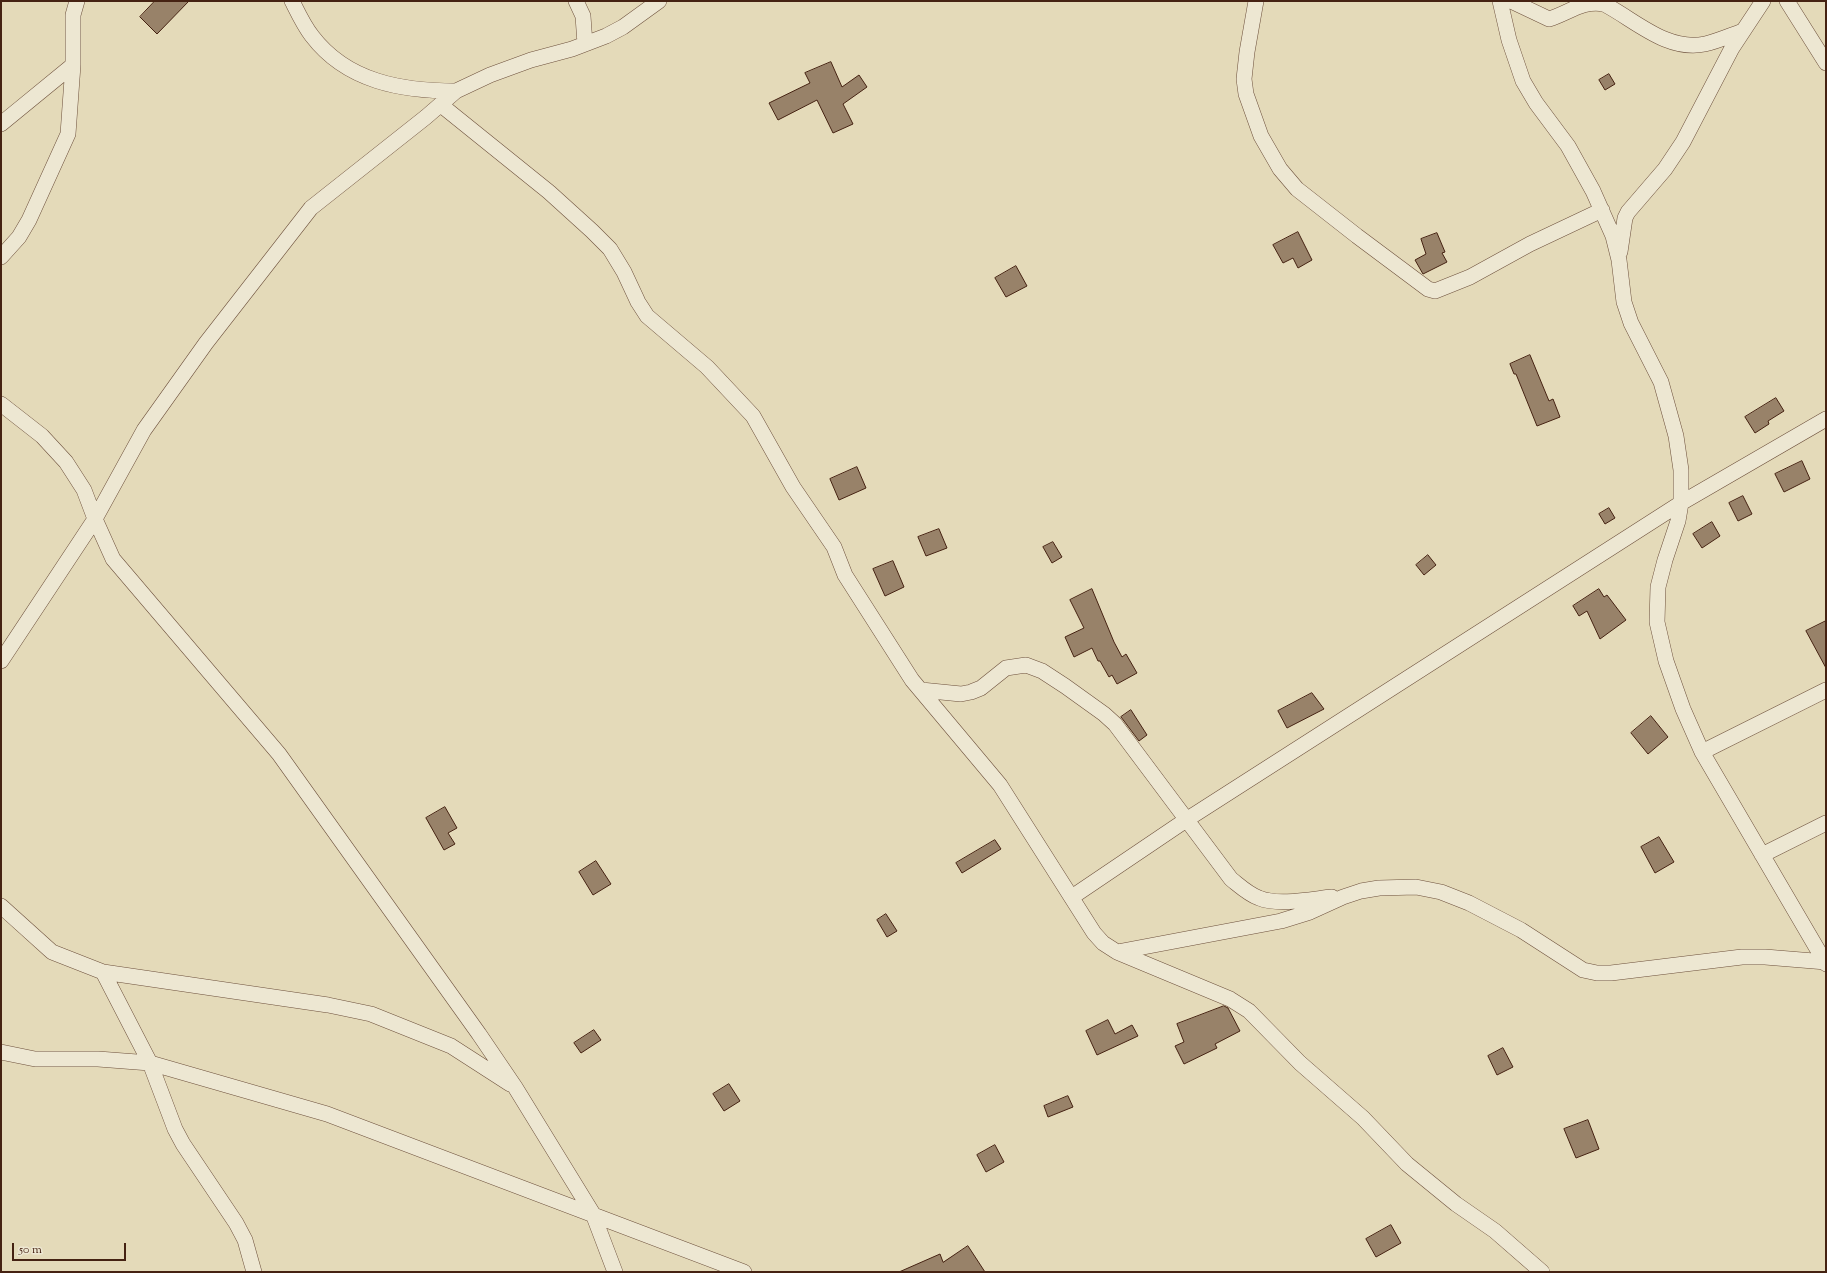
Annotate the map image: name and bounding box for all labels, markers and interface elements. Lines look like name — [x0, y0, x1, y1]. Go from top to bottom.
scale bar — [14, 1235, 128, 1261]
text: 50 m — [19, 1241, 42, 1259]

